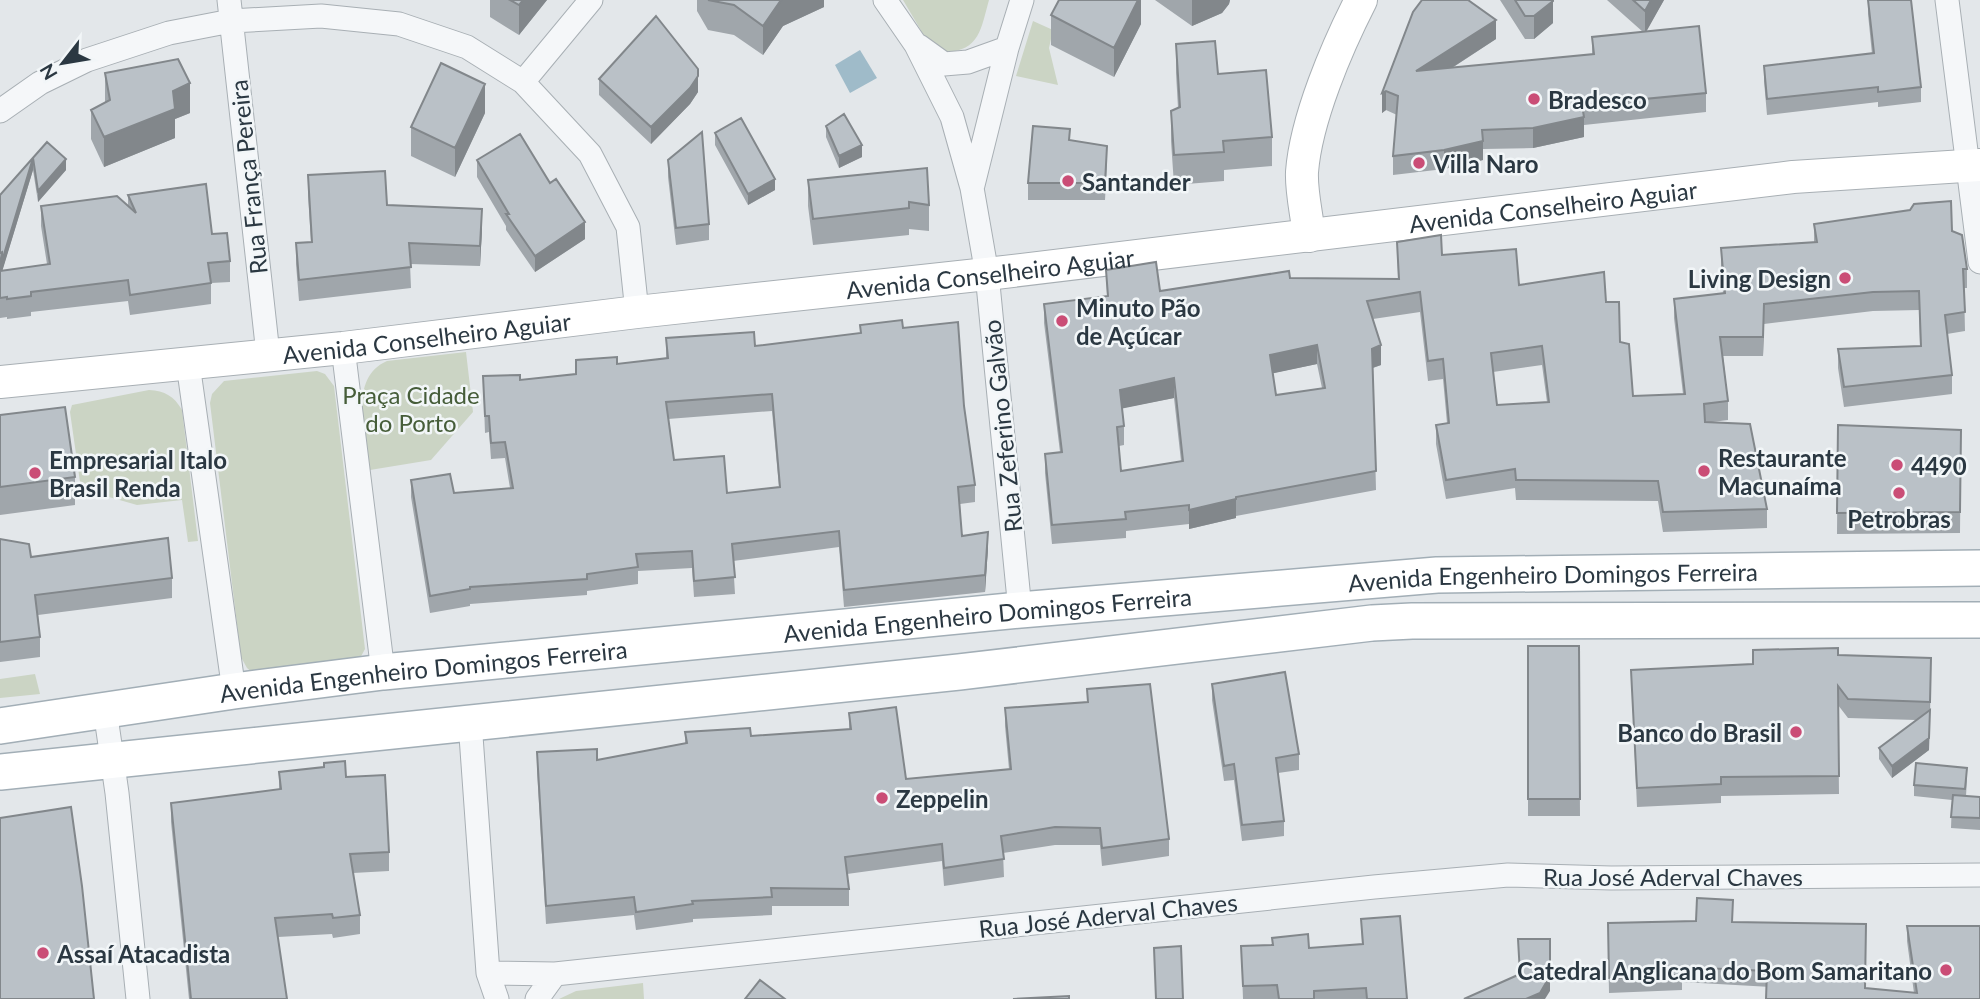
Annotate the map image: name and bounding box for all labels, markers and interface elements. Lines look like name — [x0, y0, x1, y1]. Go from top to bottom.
north arrow — [28, 28, 98, 98]
text: N — [34, 60, 62, 84]
street label: Rua França Pereira — [223, 78, 273, 276]
place label: Bradesco — [1548, 85, 1647, 114]
marker: Bradesco — [1526, 91, 1542, 107]
place label: Villa Naro — [1432, 149, 1538, 178]
marker: Villa Naro — [1411, 155, 1427, 171]
place label: Santander — [1082, 167, 1191, 196]
marker: Santander — [1060, 173, 1076, 189]
street label: Avenida Conselheiro Aguiar — [1407, 174, 1699, 238]
street label: Avenida Conselheiro Aguiar — [844, 242, 1136, 304]
place label: Living Design — [1688, 264, 1831, 293]
marker: Living Design — [1837, 270, 1853, 286]
place label: Minuto Pão de Açúcar — [1076, 293, 1201, 350]
street label: Avenida Conselheiro Aguiar — [281, 306, 573, 368]
marker: Minuto Pão de Açúcar — [1054, 313, 1070, 329]
street label: Rua Zeferino Galvão — [976, 318, 1028, 534]
park label: Praça Cidade do Porto — [342, 380, 480, 437]
place label: Restaurante Macunaíma — [1718, 443, 1847, 500]
place label: Empresarial Italo Brasil Renda — [49, 445, 227, 502]
place label: 4490 — [1911, 451, 1967, 480]
marker: 4490 — [1889, 457, 1905, 473]
marker: Restaurante Macunaíma — [1696, 463, 1712, 479]
marker: Empresarial Italo Brasil Renda — [27, 465, 43, 481]
marker: Petrobras — [1891, 485, 1907, 501]
place label: Petrobras — [1847, 504, 1951, 533]
street label: Avenida Engenheiro Domingos Ferreira — [1347, 556, 1758, 597]
street label: Avenida Engenheiro Domingos Ferreira — [782, 581, 1193, 647]
street label: Avenida Engenheiro Domingos Ferreira — [217, 634, 629, 708]
place label: Banco do Brasil — [1617, 718, 1782, 747]
marker: Banco do Brasil — [1788, 724, 1804, 740]
place label: Zeppelin — [896, 784, 989, 813]
marker: Zeppelin — [874, 790, 890, 806]
street label: Rua José Aderval Chaves — [1543, 862, 1803, 891]
street label: Rua José Aderval Chaves — [977, 887, 1239, 943]
place label: Assaí Atacadista — [56, 939, 230, 968]
marker: Assaí Atacadista — [35, 945, 51, 961]
place label: Catedral Anglicana do Bom Samaritano — [1517, 956, 1932, 985]
marker: Catedral Anglicana do Bom Samaritano — [1938, 962, 1954, 978]

